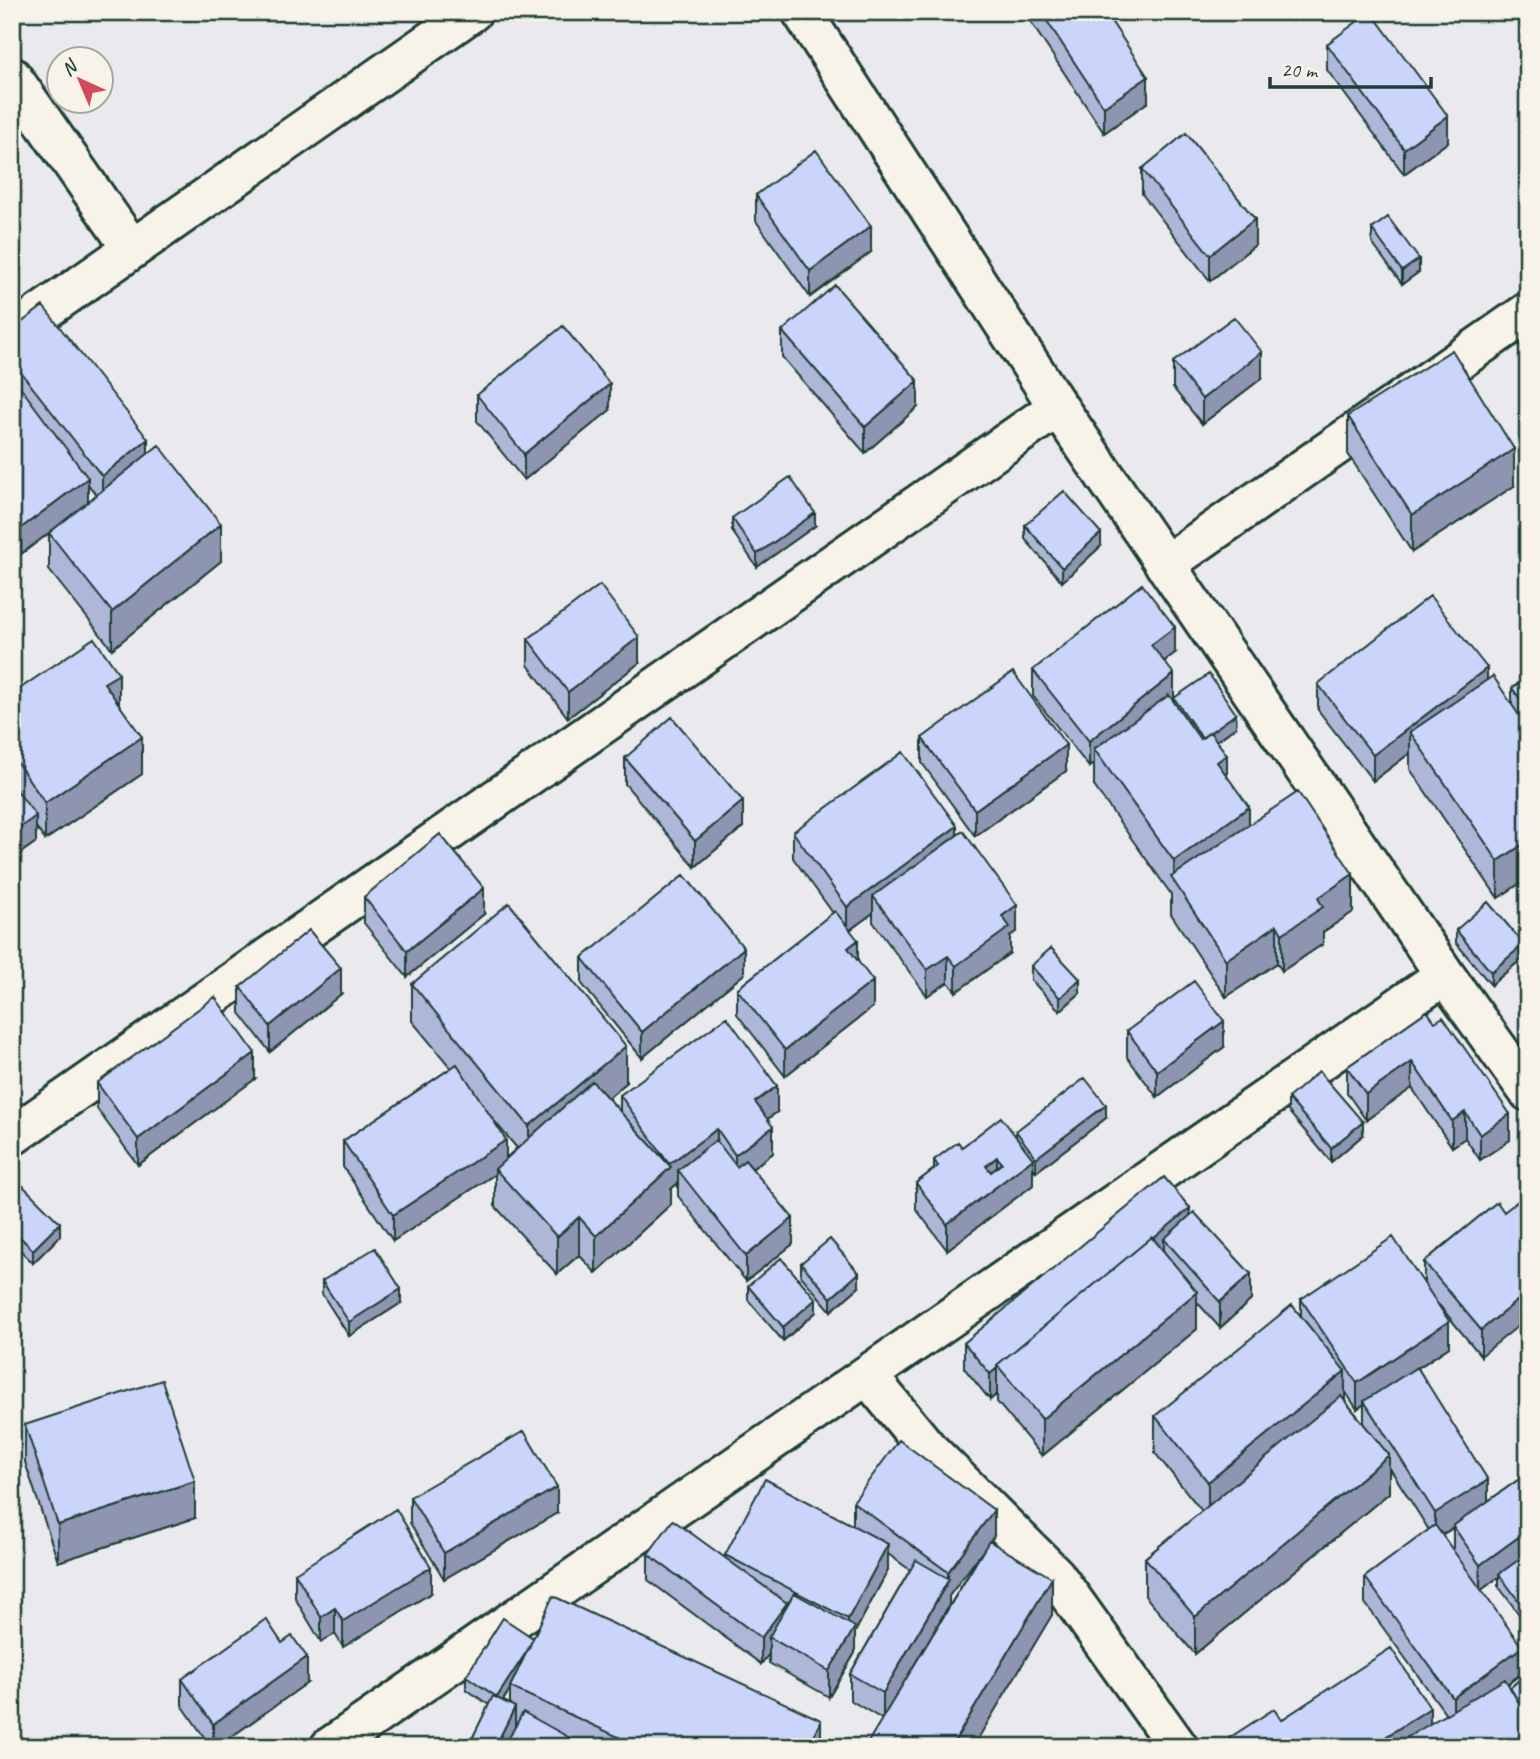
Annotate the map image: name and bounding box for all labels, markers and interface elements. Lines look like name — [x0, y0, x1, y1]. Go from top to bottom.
north arrow — [46, 46, 116, 116]
scale bar — [1270, 46, 1432, 90]
text: N — [56, 54, 84, 81]
text: 20 m — [1281, 57, 1319, 83]

